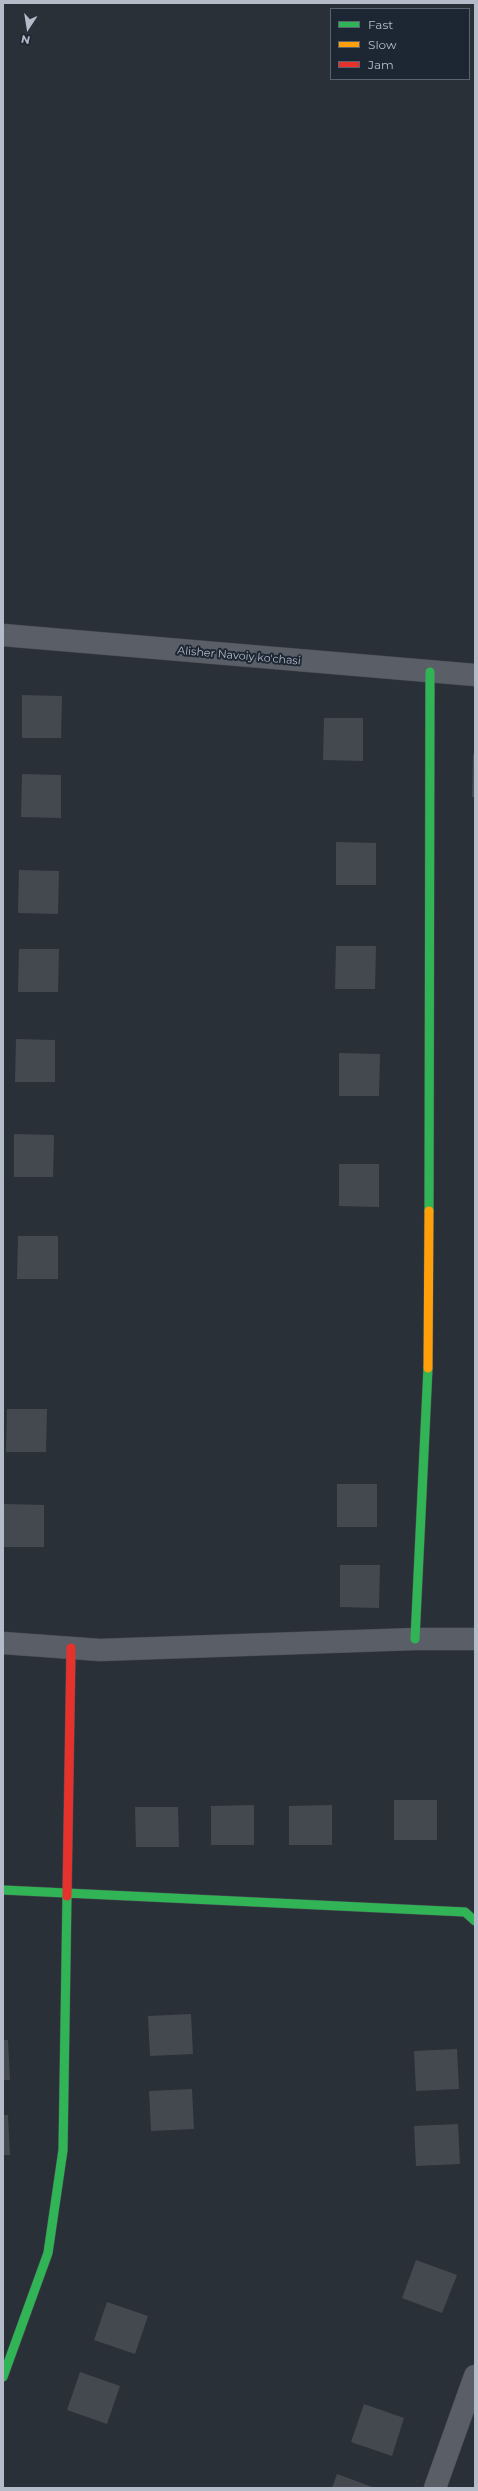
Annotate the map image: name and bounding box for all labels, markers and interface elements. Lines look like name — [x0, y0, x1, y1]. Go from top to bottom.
north arrow — [8, 8, 48, 48]
legend — [330, 8, 470, 80]
text: Fast — [368, 17, 393, 32]
text: N — [20, 32, 31, 48]
text: Slow — [368, 37, 397, 52]
text: Jam — [368, 57, 394, 72]
street label: Alisher Navoiy ko'chasi — [177, 644, 301, 668]

